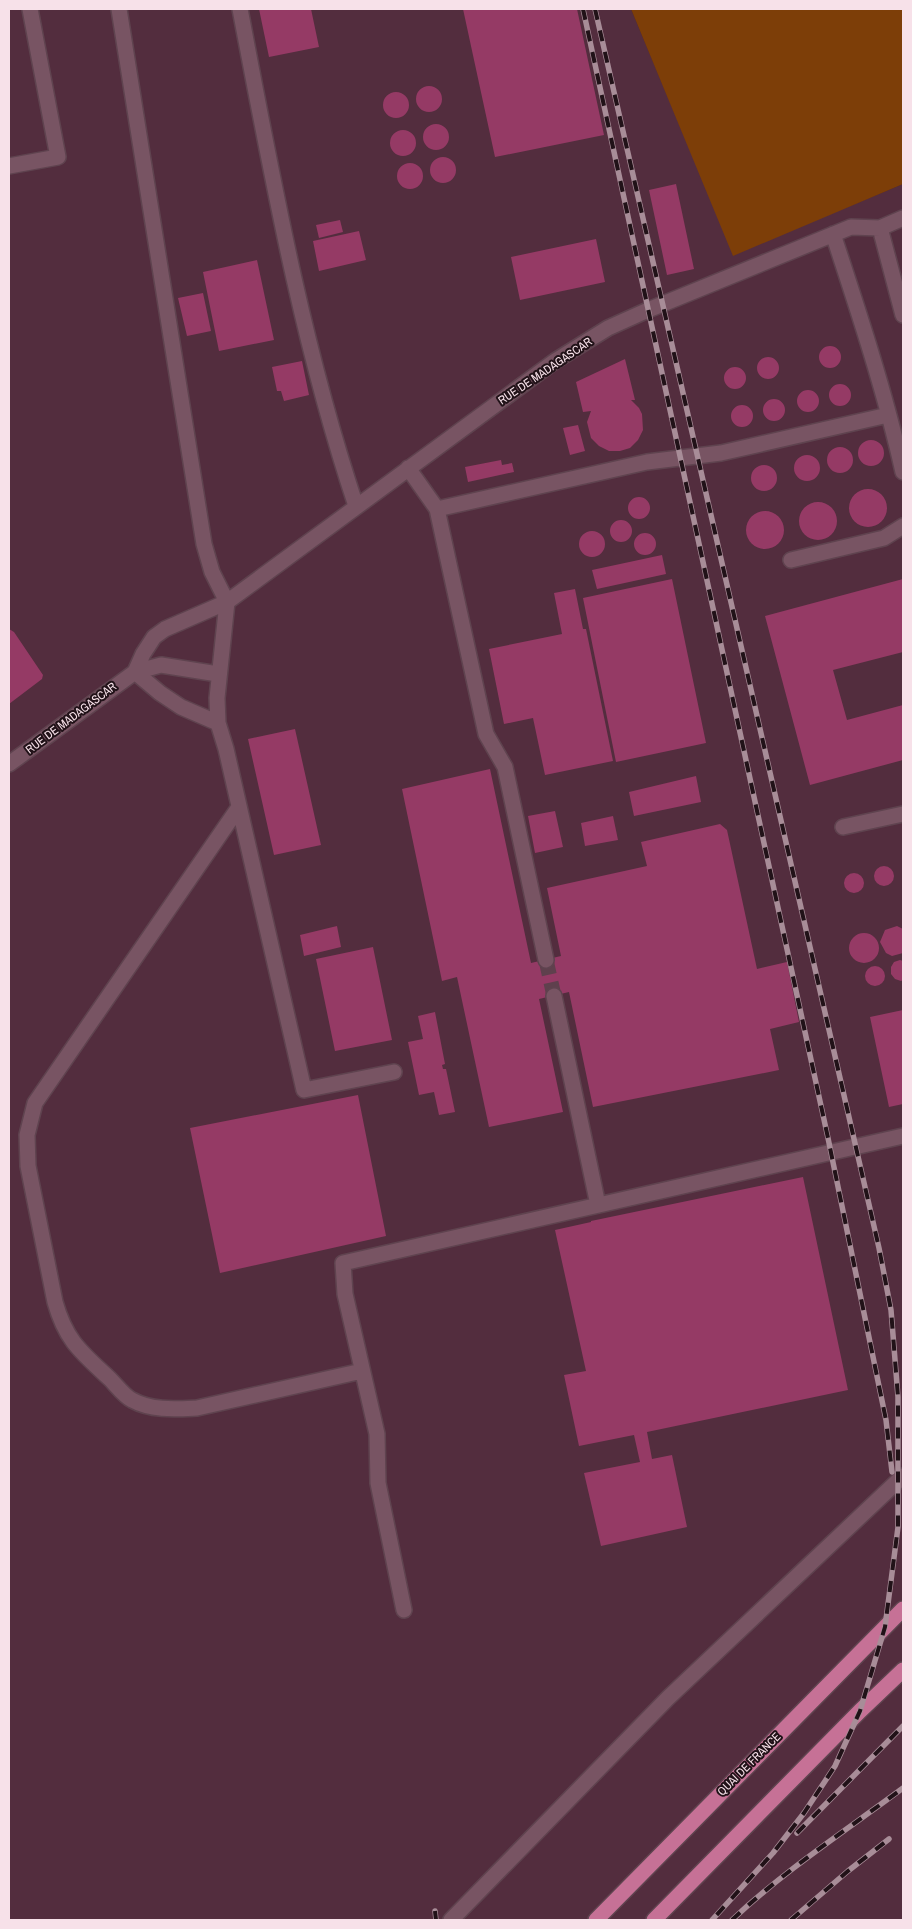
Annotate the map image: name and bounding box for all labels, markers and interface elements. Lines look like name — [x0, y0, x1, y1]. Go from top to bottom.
street label: RUE DE MADAGASCAR — [495, 334, 595, 408]
street label: RUE DE MADAGASCAR — [22, 679, 120, 757]
street label: QUAI DE FRANCE — [714, 1729, 784, 1799]

